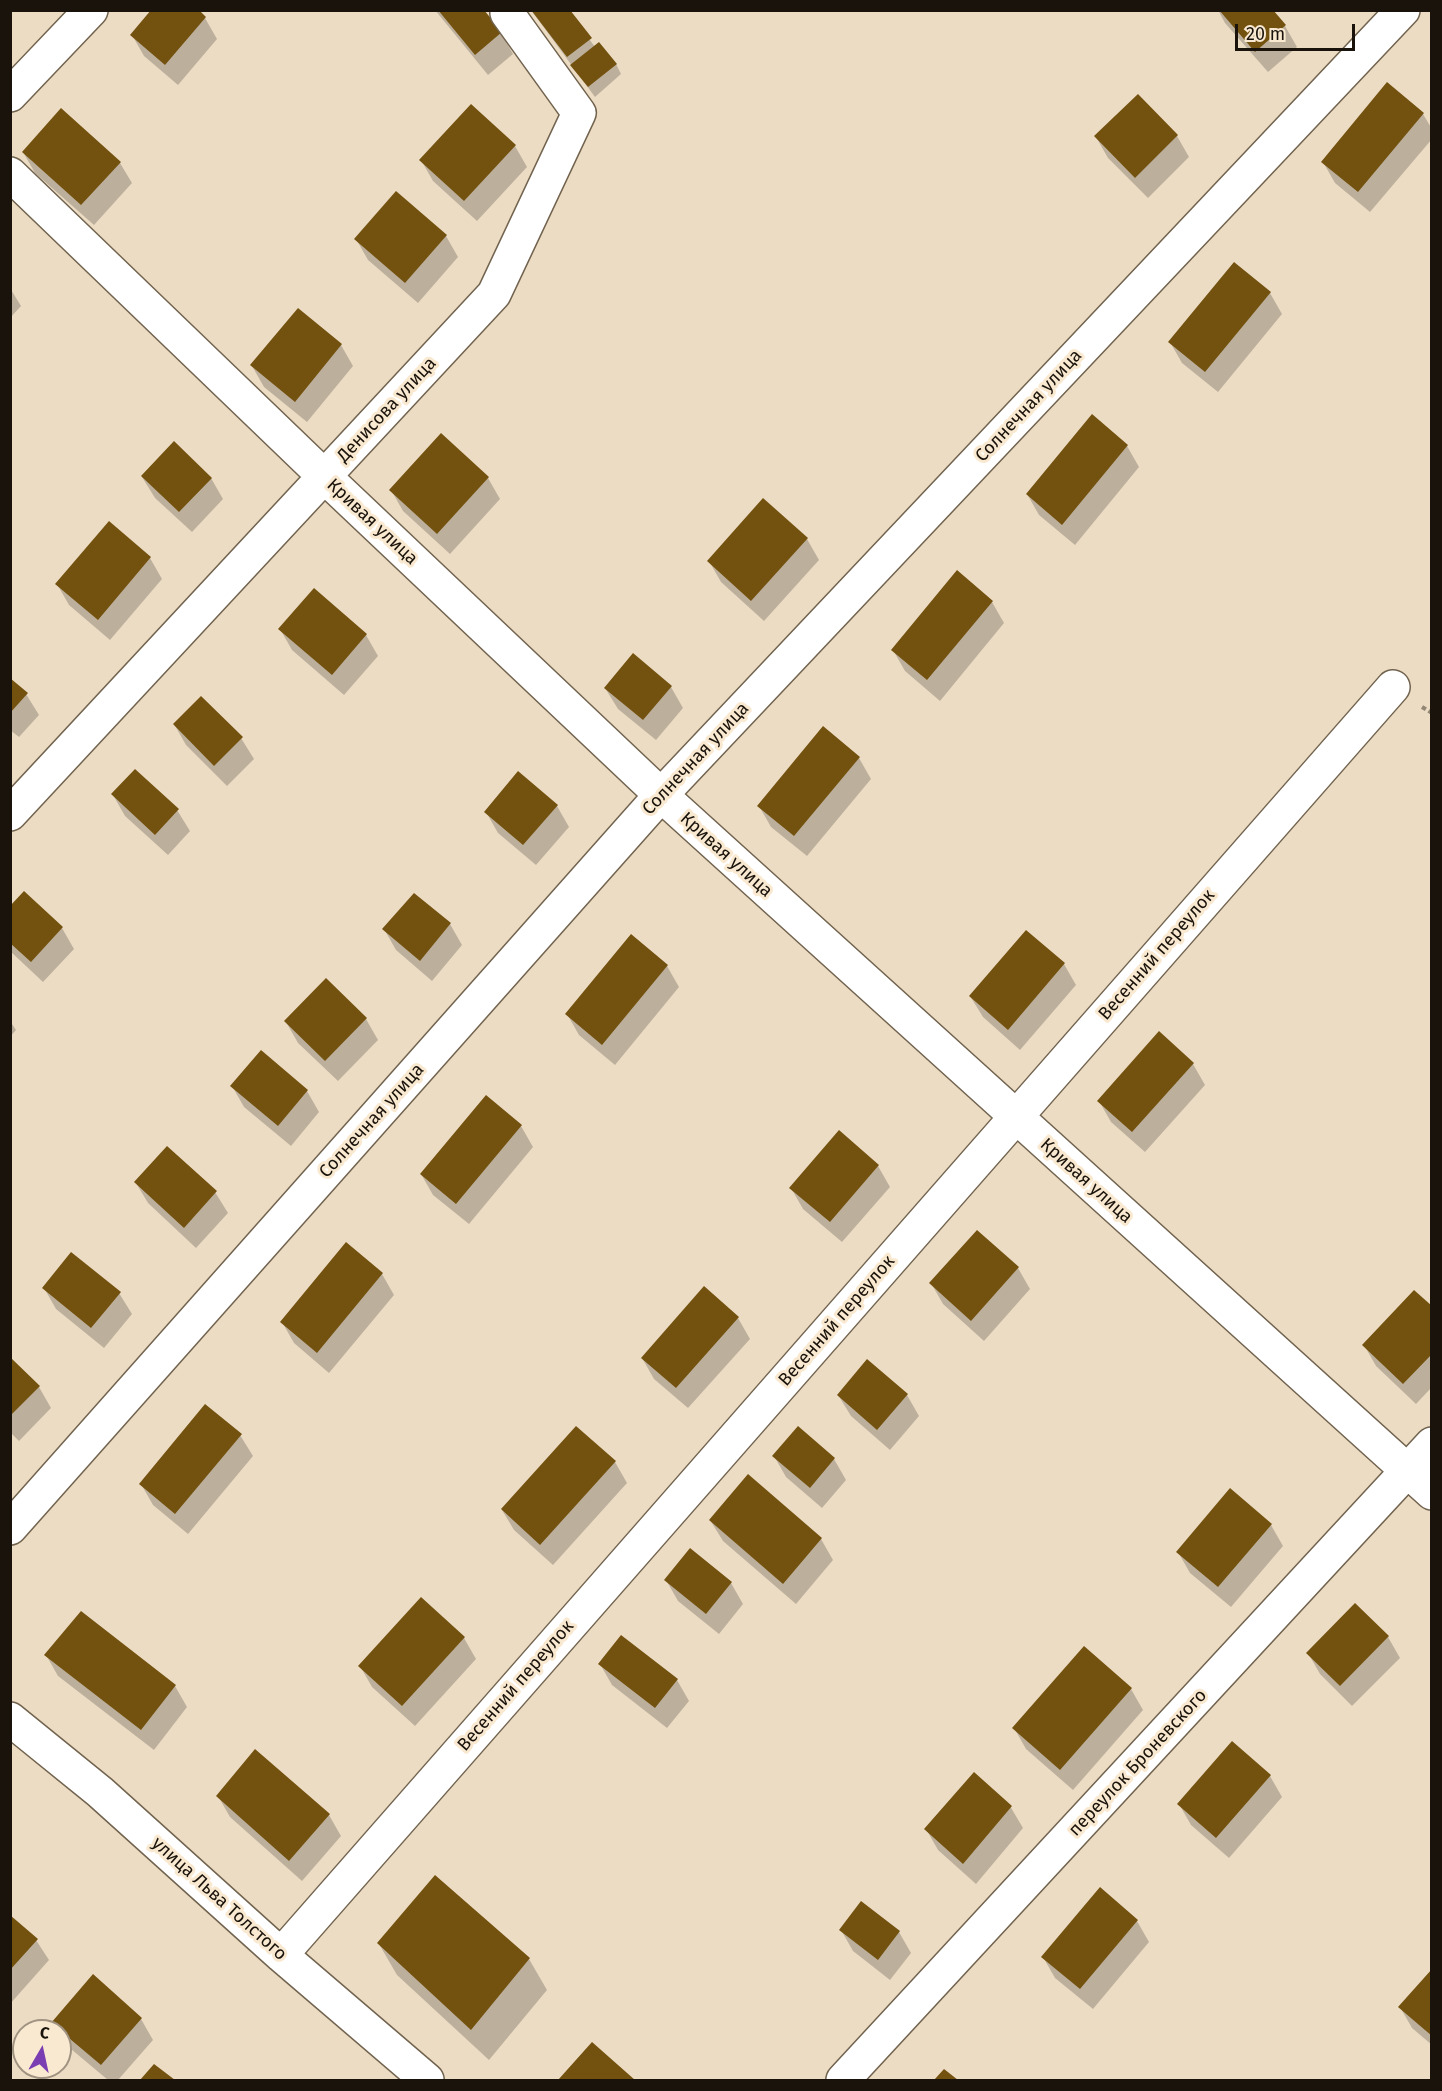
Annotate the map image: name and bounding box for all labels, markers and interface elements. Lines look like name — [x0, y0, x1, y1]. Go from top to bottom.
scale bar — [1238, 12, 1358, 50]
text: 20 m — [1246, 23, 1285, 45]
street label: Солнечная улица — [971, 345, 1087, 467]
street label: Денисова улица — [333, 353, 441, 467]
street label: Кривая улица — [322, 474, 422, 570]
street label: Солнечная улица — [638, 698, 754, 820]
street label: Кривая улица — [675, 808, 777, 902]
street label: Весенний переулок — [1094, 885, 1220, 1025]
street label: Солнечная улица — [315, 1059, 429, 1183]
street label: Кривая улица — [1035, 1134, 1137, 1228]
street label: Весенний переулок — [774, 1251, 900, 1391]
street label: Весенний переулок — [453, 1616, 579, 1756]
street label: переулок Броневского — [1064, 1685, 1212, 1841]
street label: улица Льва Толстого — [147, 1833, 291, 1965]
north arrow — [12, 2019, 72, 2079]
text: С — [39, 2023, 51, 2043]

